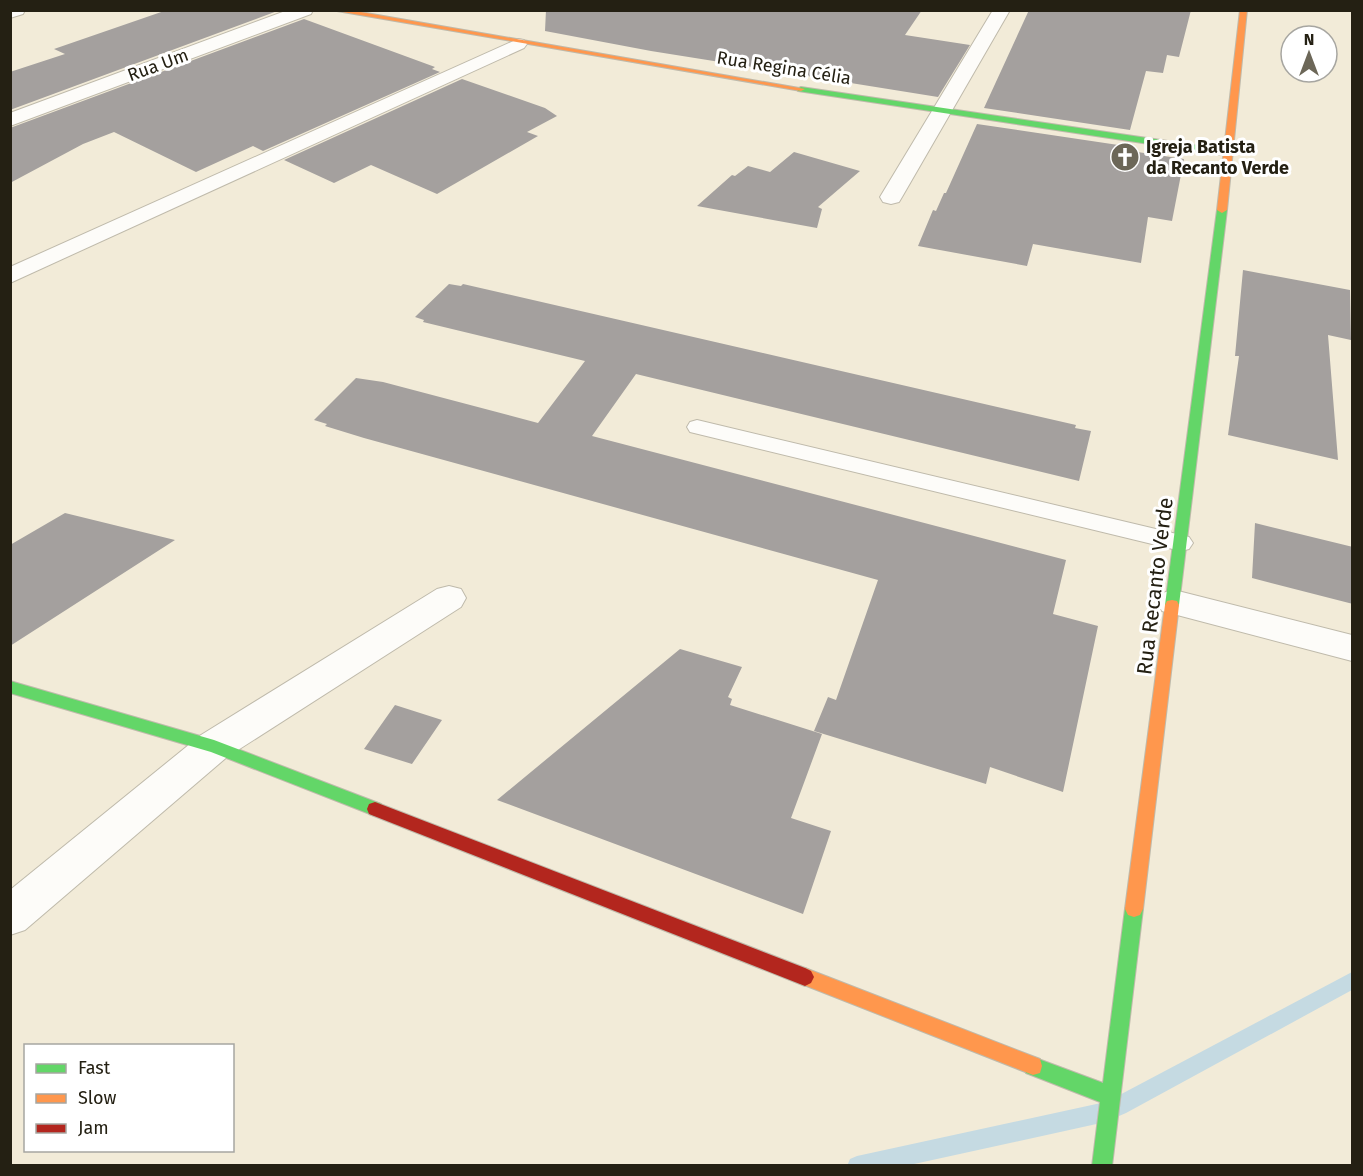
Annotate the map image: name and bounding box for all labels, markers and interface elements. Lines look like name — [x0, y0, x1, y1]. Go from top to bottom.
north arrow — [1279, 24, 1339, 84]
text: N — [1304, 30, 1314, 49]
street label: Rua Um — [125, 44, 191, 86]
street label: Rua Regina Célia — [715, 47, 853, 89]
place label: Igreja Batista da Recanto Verde — [1146, 136, 1289, 179]
church icon: Igreja Batista da Recanto Verde — [1109, 141, 1141, 173]
street label: Rua Recanto Verde — [1131, 496, 1179, 676]
legend — [24, 1044, 234, 1152]
text: Fast — [78, 1057, 111, 1079]
text: Slow — [78, 1087, 117, 1109]
text: Jam — [78, 1117, 109, 1139]

